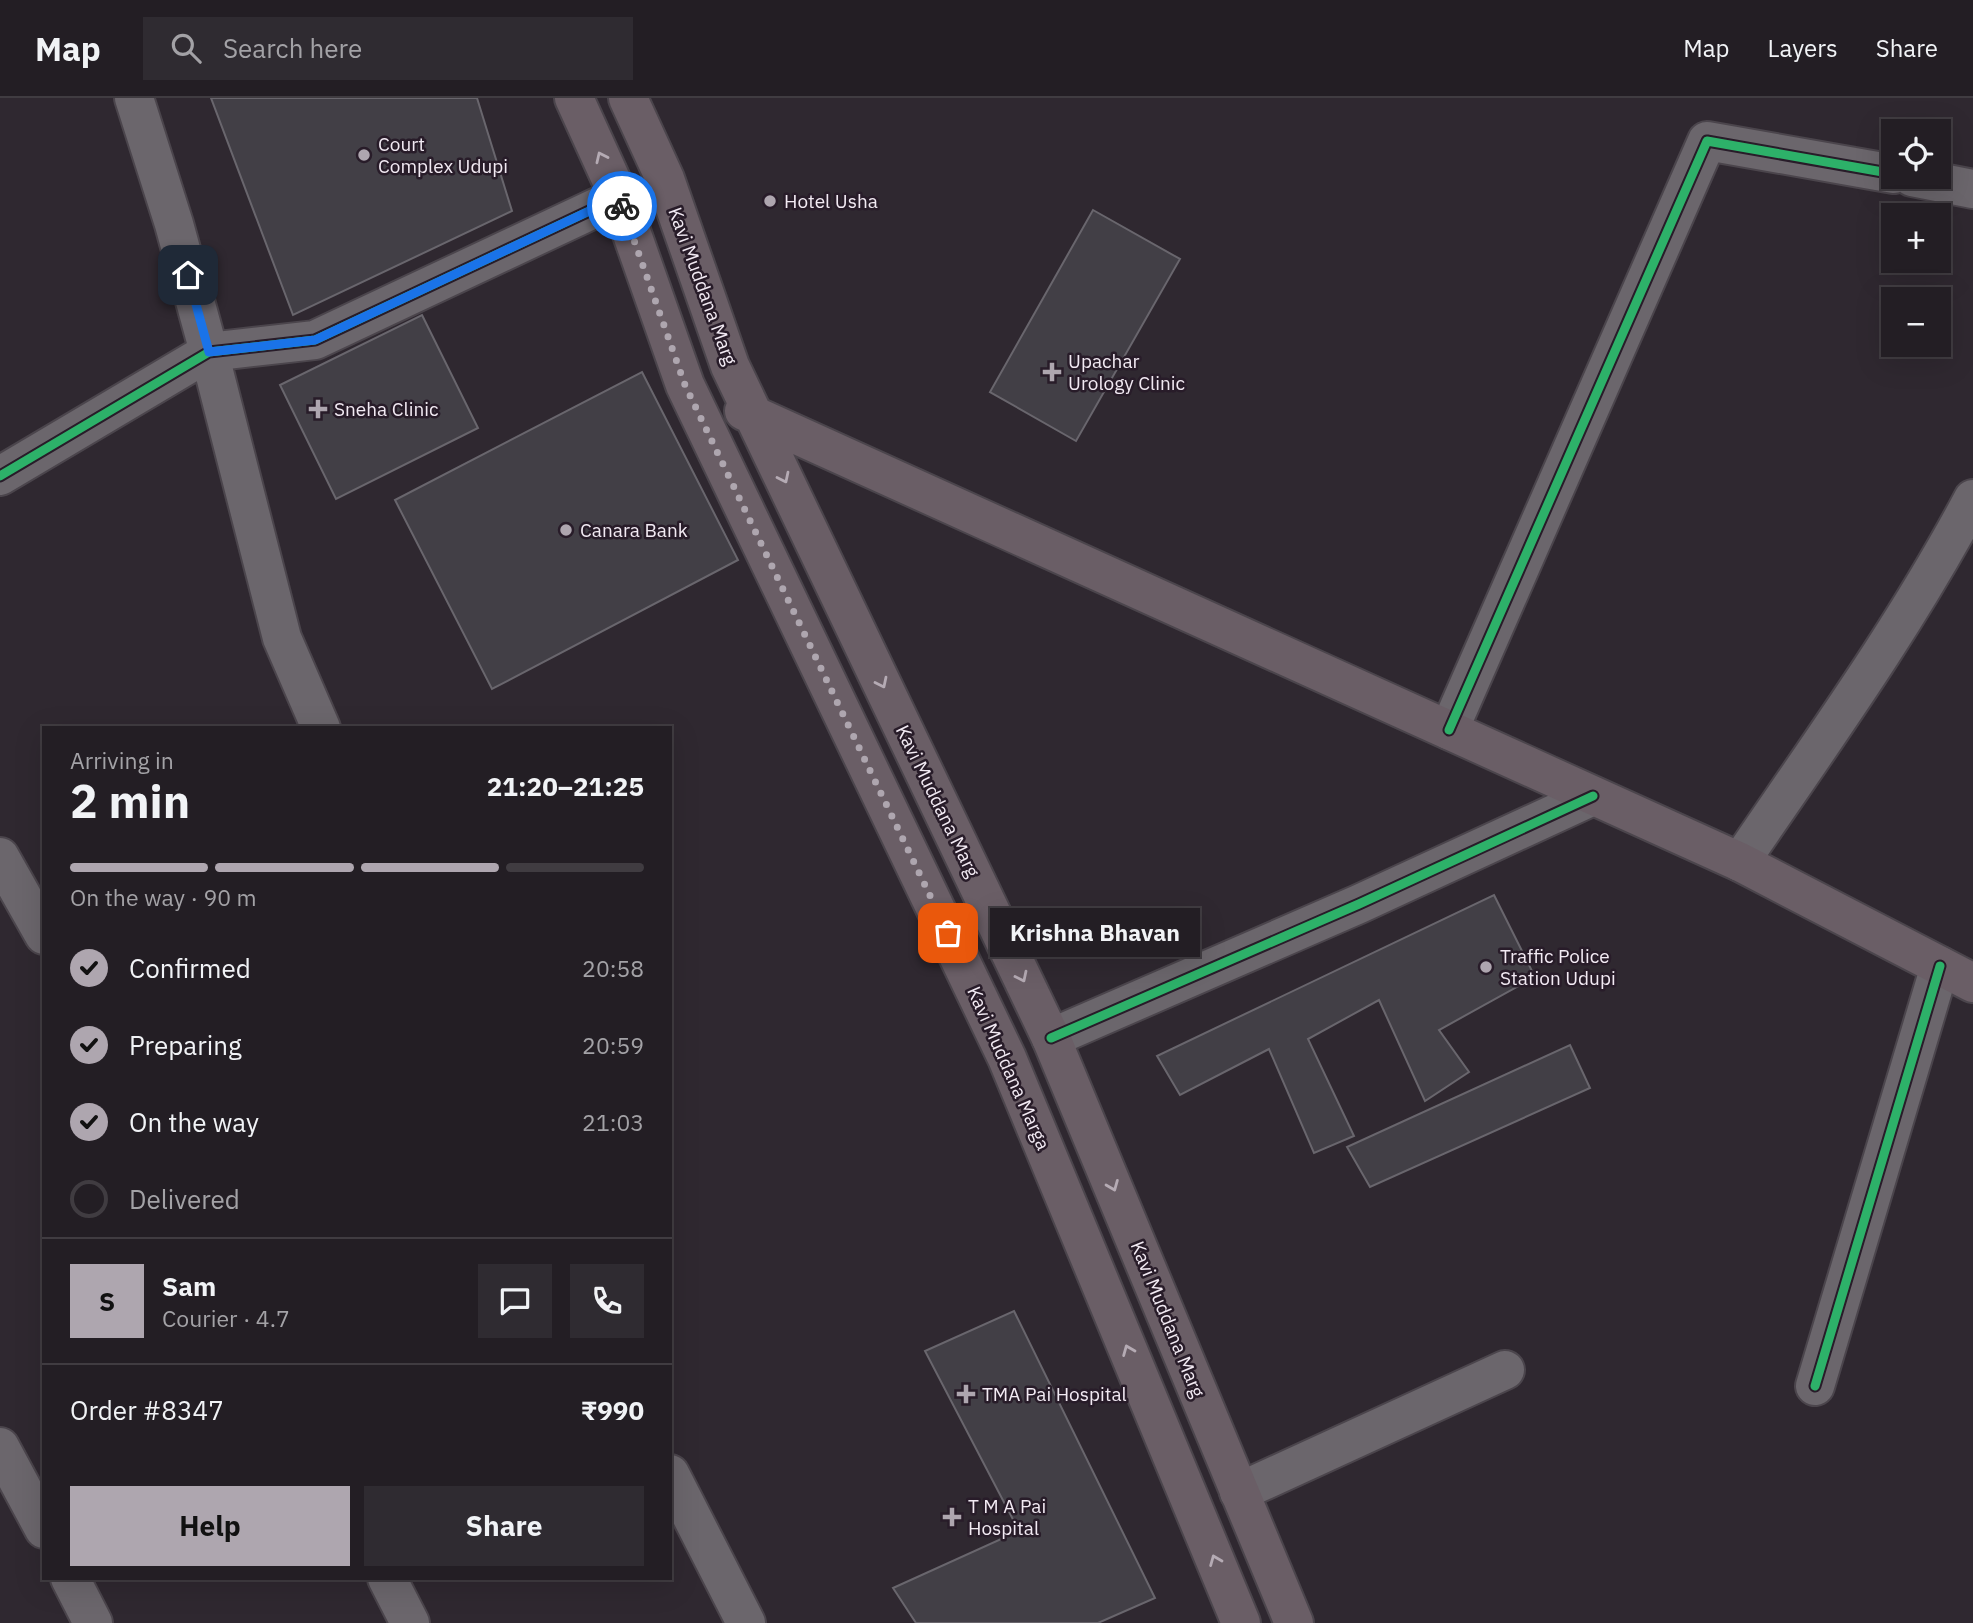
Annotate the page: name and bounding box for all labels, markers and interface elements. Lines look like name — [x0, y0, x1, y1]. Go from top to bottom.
search box — [143, 17, 633, 80]
text: Map — [35, 27, 101, 70]
icon: search — [167, 29, 205, 67]
text: Search here — [223, 31, 362, 65]
text: Map — [1683, 32, 1730, 64]
text: Layers — [1768, 32, 1838, 64]
text: Share — [1876, 32, 1938, 64]
map controls — [1881, 119, 1951, 357]
button: locate — [1881, 119, 1951, 189]
place label: Court Complex Udupi — [378, 132, 508, 178]
marker: Court Complex Udupi — [356, 147, 372, 163]
one-way arrow — [595, 151, 609, 164]
courier — [587, 171, 657, 241]
icon: bike — [603, 187, 641, 225]
place label: Hotel Usha — [784, 189, 878, 213]
marker: Hotel Usha — [762, 193, 778, 209]
button: + — [1881, 203, 1951, 273]
street label: Kavi Muddana Marg — [663, 204, 743, 368]
pin — [158, 245, 218, 305]
icon: home — [169, 256, 207, 294]
button: − — [1881, 287, 1951, 357]
place label: Upachar Urology Clinic — [1068, 349, 1186, 395]
marker: Upachar Urology Clinic — [1042, 362, 1062, 382]
place label: Sneha Clinic — [334, 397, 439, 421]
marker: Sneha Clinic — [308, 399, 328, 419]
one-way arrow — [775, 471, 789, 483]
place label: Canara Bank — [580, 518, 688, 542]
marker: Canara Bank — [558, 522, 574, 538]
one-way arrow — [873, 676, 887, 688]
street label: Kavi Muddana Marg — [891, 721, 985, 881]
text: Arriving in — [70, 745, 174, 775]
text: 21:20–21:25 — [487, 769, 644, 803]
text: 2 min — [70, 771, 190, 831]
text: On the way · 90 m — [70, 882, 257, 912]
pin — [918, 903, 978, 963]
callout: Krishna Bhavan — [990, 908, 1200, 958]
icon: bag — [929, 914, 967, 952]
text: Krishna Bhavan — [1010, 917, 1180, 947]
place label: Traffic Police Station Udupi — [1500, 944, 1616, 990]
icon: check — [70, 949, 108, 987]
text: Confirmed — [129, 951, 251, 985]
text: 20:58 — [582, 953, 644, 983]
marker: Traffic Police Station Udupi — [1478, 959, 1494, 975]
one-way arrow — [1014, 970, 1028, 982]
street label: Kavi Muddana Marga — [962, 983, 1056, 1153]
icon: check — [70, 1026, 108, 1064]
text: Preparing — [129, 1028, 242, 1062]
text: 20:59 — [582, 1030, 644, 1060]
icon: check — [70, 1103, 108, 1141]
text: On the way — [129, 1105, 259, 1139]
text: 21:03 — [582, 1107, 644, 1137]
one-way arrow — [1104, 1179, 1118, 1191]
text: Delivered — [129, 1182, 240, 1216]
street label: Kavi Muddana Marg — [1126, 1237, 1210, 1401]
button: chat — [478, 1264, 552, 1338]
button: phone — [570, 1264, 644, 1338]
text: Sam — [162, 1269, 216, 1303]
text: S — [99, 1284, 115, 1318]
text: Courier · 4.7 — [162, 1303, 290, 1333]
one-way arrow — [1122, 1344, 1136, 1357]
place label: TMA Pai Hospital — [982, 1382, 1127, 1406]
marker: TMA Pai Hospital — [956, 1384, 976, 1404]
text: Order #8347 — [70, 1393, 224, 1427]
text: ₹990 — [581, 1393, 644, 1427]
button: Help — [70, 1486, 350, 1566]
button: Share — [364, 1486, 644, 1566]
place label: T M A Pai Hospital — [968, 1494, 1046, 1540]
marker: T M A Pai Hospital — [942, 1507, 962, 1527]
one-way arrow — [1209, 1555, 1223, 1567]

